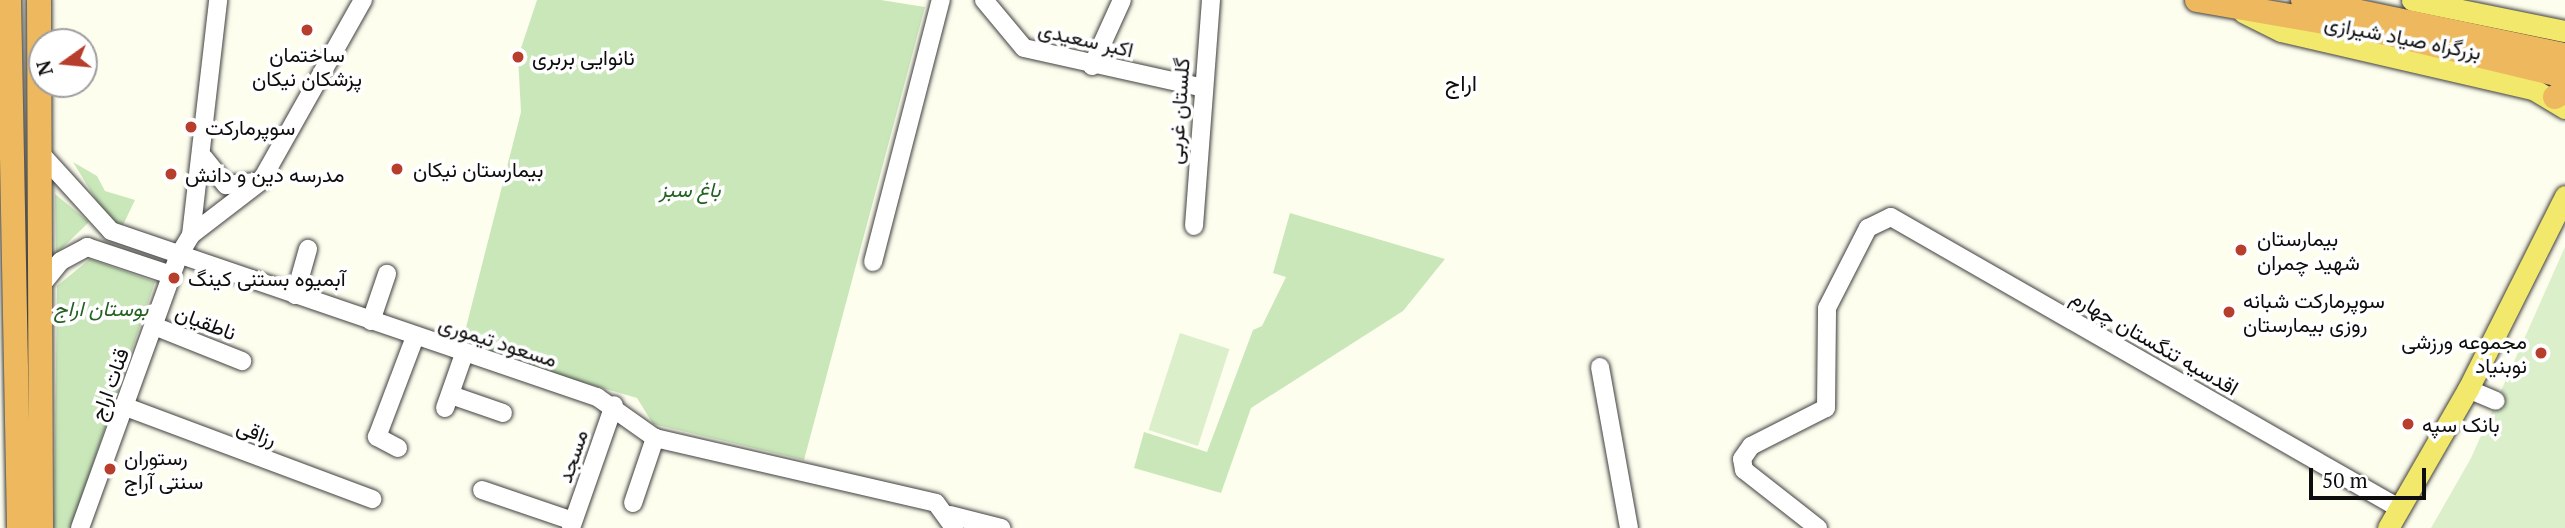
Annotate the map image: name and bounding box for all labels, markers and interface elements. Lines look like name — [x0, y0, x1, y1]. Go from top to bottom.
street label: بزرگراه صیاد شیرازی — [2322, 9, 2484, 65]
street label: اکبر سعیدی — [1036, 16, 1136, 62]
marker: ساختمان پزشکان نیکان — [299, 22, 315, 38]
north arrow — [28, 28, 98, 98]
place label: ساختمان پزشکان نیکان — [252, 41, 362, 91]
place label: نانوایی بربری — [532, 44, 635, 70]
marker: نانوایی بربری — [510, 49, 526, 65]
street label: گلستان غربی — [1162, 57, 1194, 165]
text: N — [30, 58, 58, 78]
district label: اراج — [1445, 69, 1477, 97]
place label: سوپرمارکت — [205, 114, 295, 140]
marker: سوپرمارکت — [183, 119, 199, 135]
place label: بیمارستان نیکان — [413, 156, 543, 182]
marker: بیمارستان نیکان — [387, 159, 407, 179]
place label: مدرسه دین و دانش — [185, 161, 344, 187]
marker: مدرسه دین و دانش — [163, 166, 179, 182]
park label: باغ سبز — [660, 176, 720, 202]
place label: بیمارستان شهید چمران — [2257, 225, 2360, 275]
marker: بیمارستان شهید چمران — [2231, 240, 2251, 260]
place label: آبمیوه بستنی کینگ — [188, 265, 346, 291]
marker: آبمیوه بستنی کینگ — [166, 270, 182, 286]
street label: اقدسیه تنگستان چهارم — [2067, 284, 2243, 400]
place label: سوپرمارکت شبانه روزی بیمارستان — [2243, 287, 2385, 337]
park label: بوستان اراج — [54, 295, 148, 321]
street label: ناطقیان — [172, 299, 240, 345]
marker: سوپرمارکت شبانه روزی بیمارستان — [2221, 304, 2237, 320]
street label: مسعود تیموری — [436, 310, 560, 372]
place label: مجموعه ورزشی نوبنیاد — [2401, 328, 2527, 378]
street label: قنات اراج — [84, 344, 134, 424]
marker: مجموعه ورزشی نوبنیاد — [2533, 345, 2549, 361]
place label: بانک سپه — [2422, 411, 2500, 437]
street label: رزاقی — [233, 413, 281, 451]
marker: بانک سپه — [2400, 416, 2416, 432]
street label: مسجد — [551, 426, 593, 486]
place label: رستوران سنتی آراج — [124, 444, 203, 494]
scale bar — [2313, 454, 2430, 498]
marker: رستوران سنتی آراج — [102, 461, 118, 477]
text: 50 m — [2322, 466, 2368, 494]

